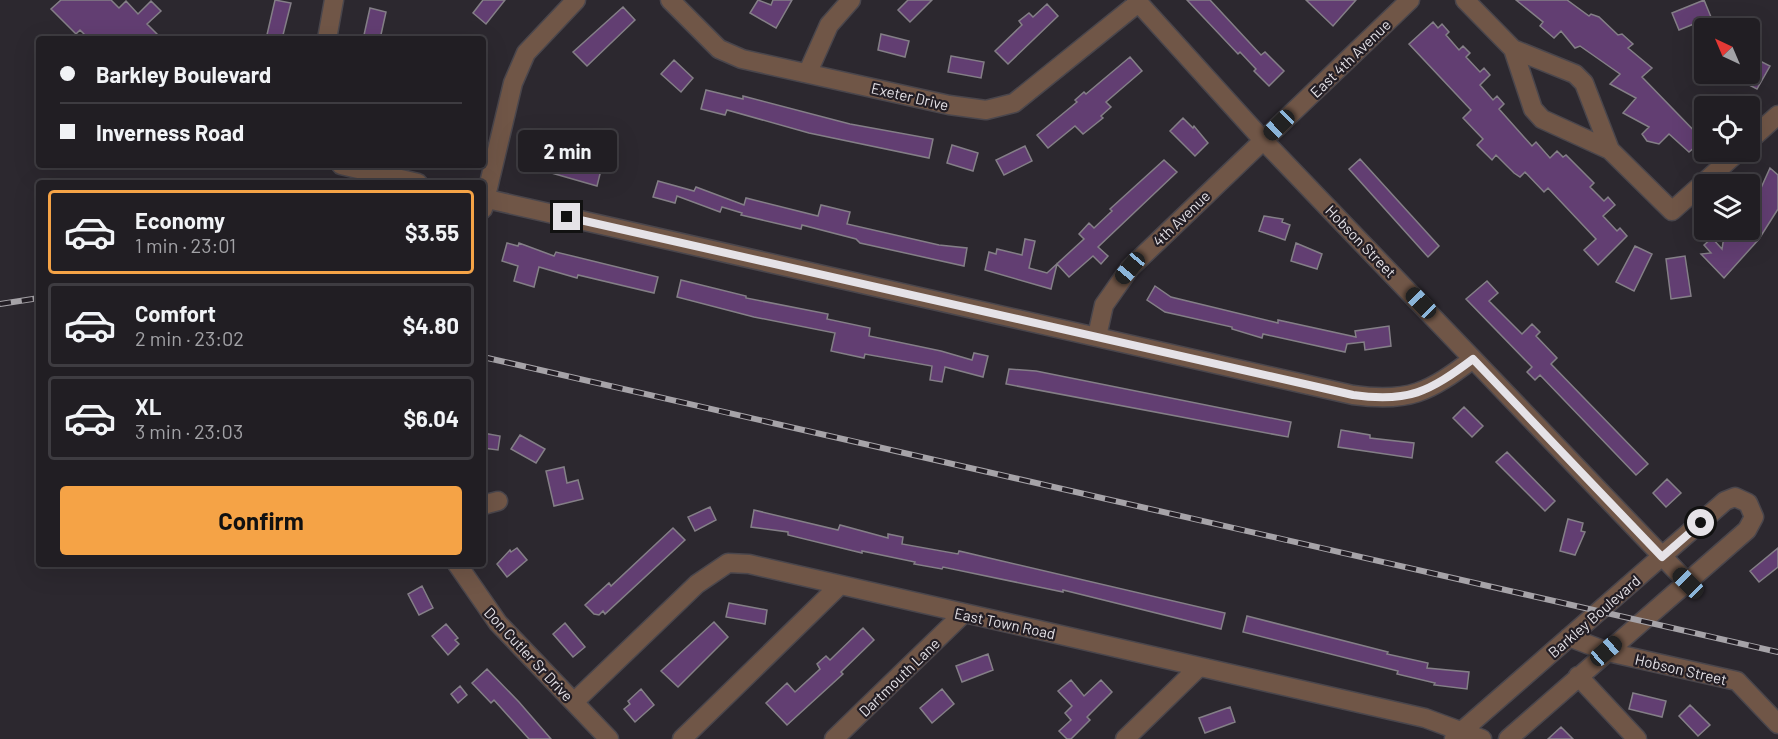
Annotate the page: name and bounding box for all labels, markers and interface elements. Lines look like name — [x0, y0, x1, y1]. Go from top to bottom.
street label: East 4th Avenue — [1306, 15, 1394, 101]
north arrow — [1694, 18, 1760, 84]
map controls — [1694, 18, 1760, 240]
text: Barkley Boulevard — [96, 61, 271, 87]
street label: Exeter Drive — [870, 78, 950, 114]
button: locate — [1694, 96, 1760, 162]
car — [1260, 106, 1298, 144]
text: Inverness Road — [96, 119, 244, 145]
callout: 2 min — [518, 130, 616, 172]
text: 2 min — [544, 139, 591, 163]
button: layers — [1694, 174, 1760, 240]
street label: 4th Avenue — [1149, 186, 1213, 250]
street label: Hobson Street — [1322, 201, 1400, 281]
route end — [553, 203, 580, 230]
icon: car — [63, 205, 117, 259]
text: Economy — [135, 207, 225, 233]
text: $3.55 — [405, 219, 459, 245]
text: 1 min · 23:01 — [135, 233, 236, 257]
car — [1112, 248, 1148, 288]
car — [1402, 284, 1440, 322]
icon: car — [63, 298, 117, 352]
text: Comfort — [135, 300, 216, 326]
text: $4.80 — [403, 312, 459, 338]
text: 2 min · 23:02 — [135, 326, 244, 350]
icon: car — [63, 391, 117, 445]
text: XL — [135, 393, 161, 419]
text: $6.04 — [403, 405, 459, 431]
text: 3 min · 23:03 — [135, 419, 243, 443]
button: Confirm — [60, 486, 462, 555]
route start — [1687, 509, 1714, 536]
car — [1669, 564, 1707, 602]
street label: Barkley Boulevard — [1544, 571, 1644, 661]
street label: Don Cutler Sr Drive — [481, 603, 577, 705]
street label: East Town Road — [953, 604, 1057, 642]
car — [1587, 632, 1625, 670]
street label: Dartmouth Lane — [855, 634, 943, 720]
street label: Hobson Street — [1633, 650, 1729, 688]

